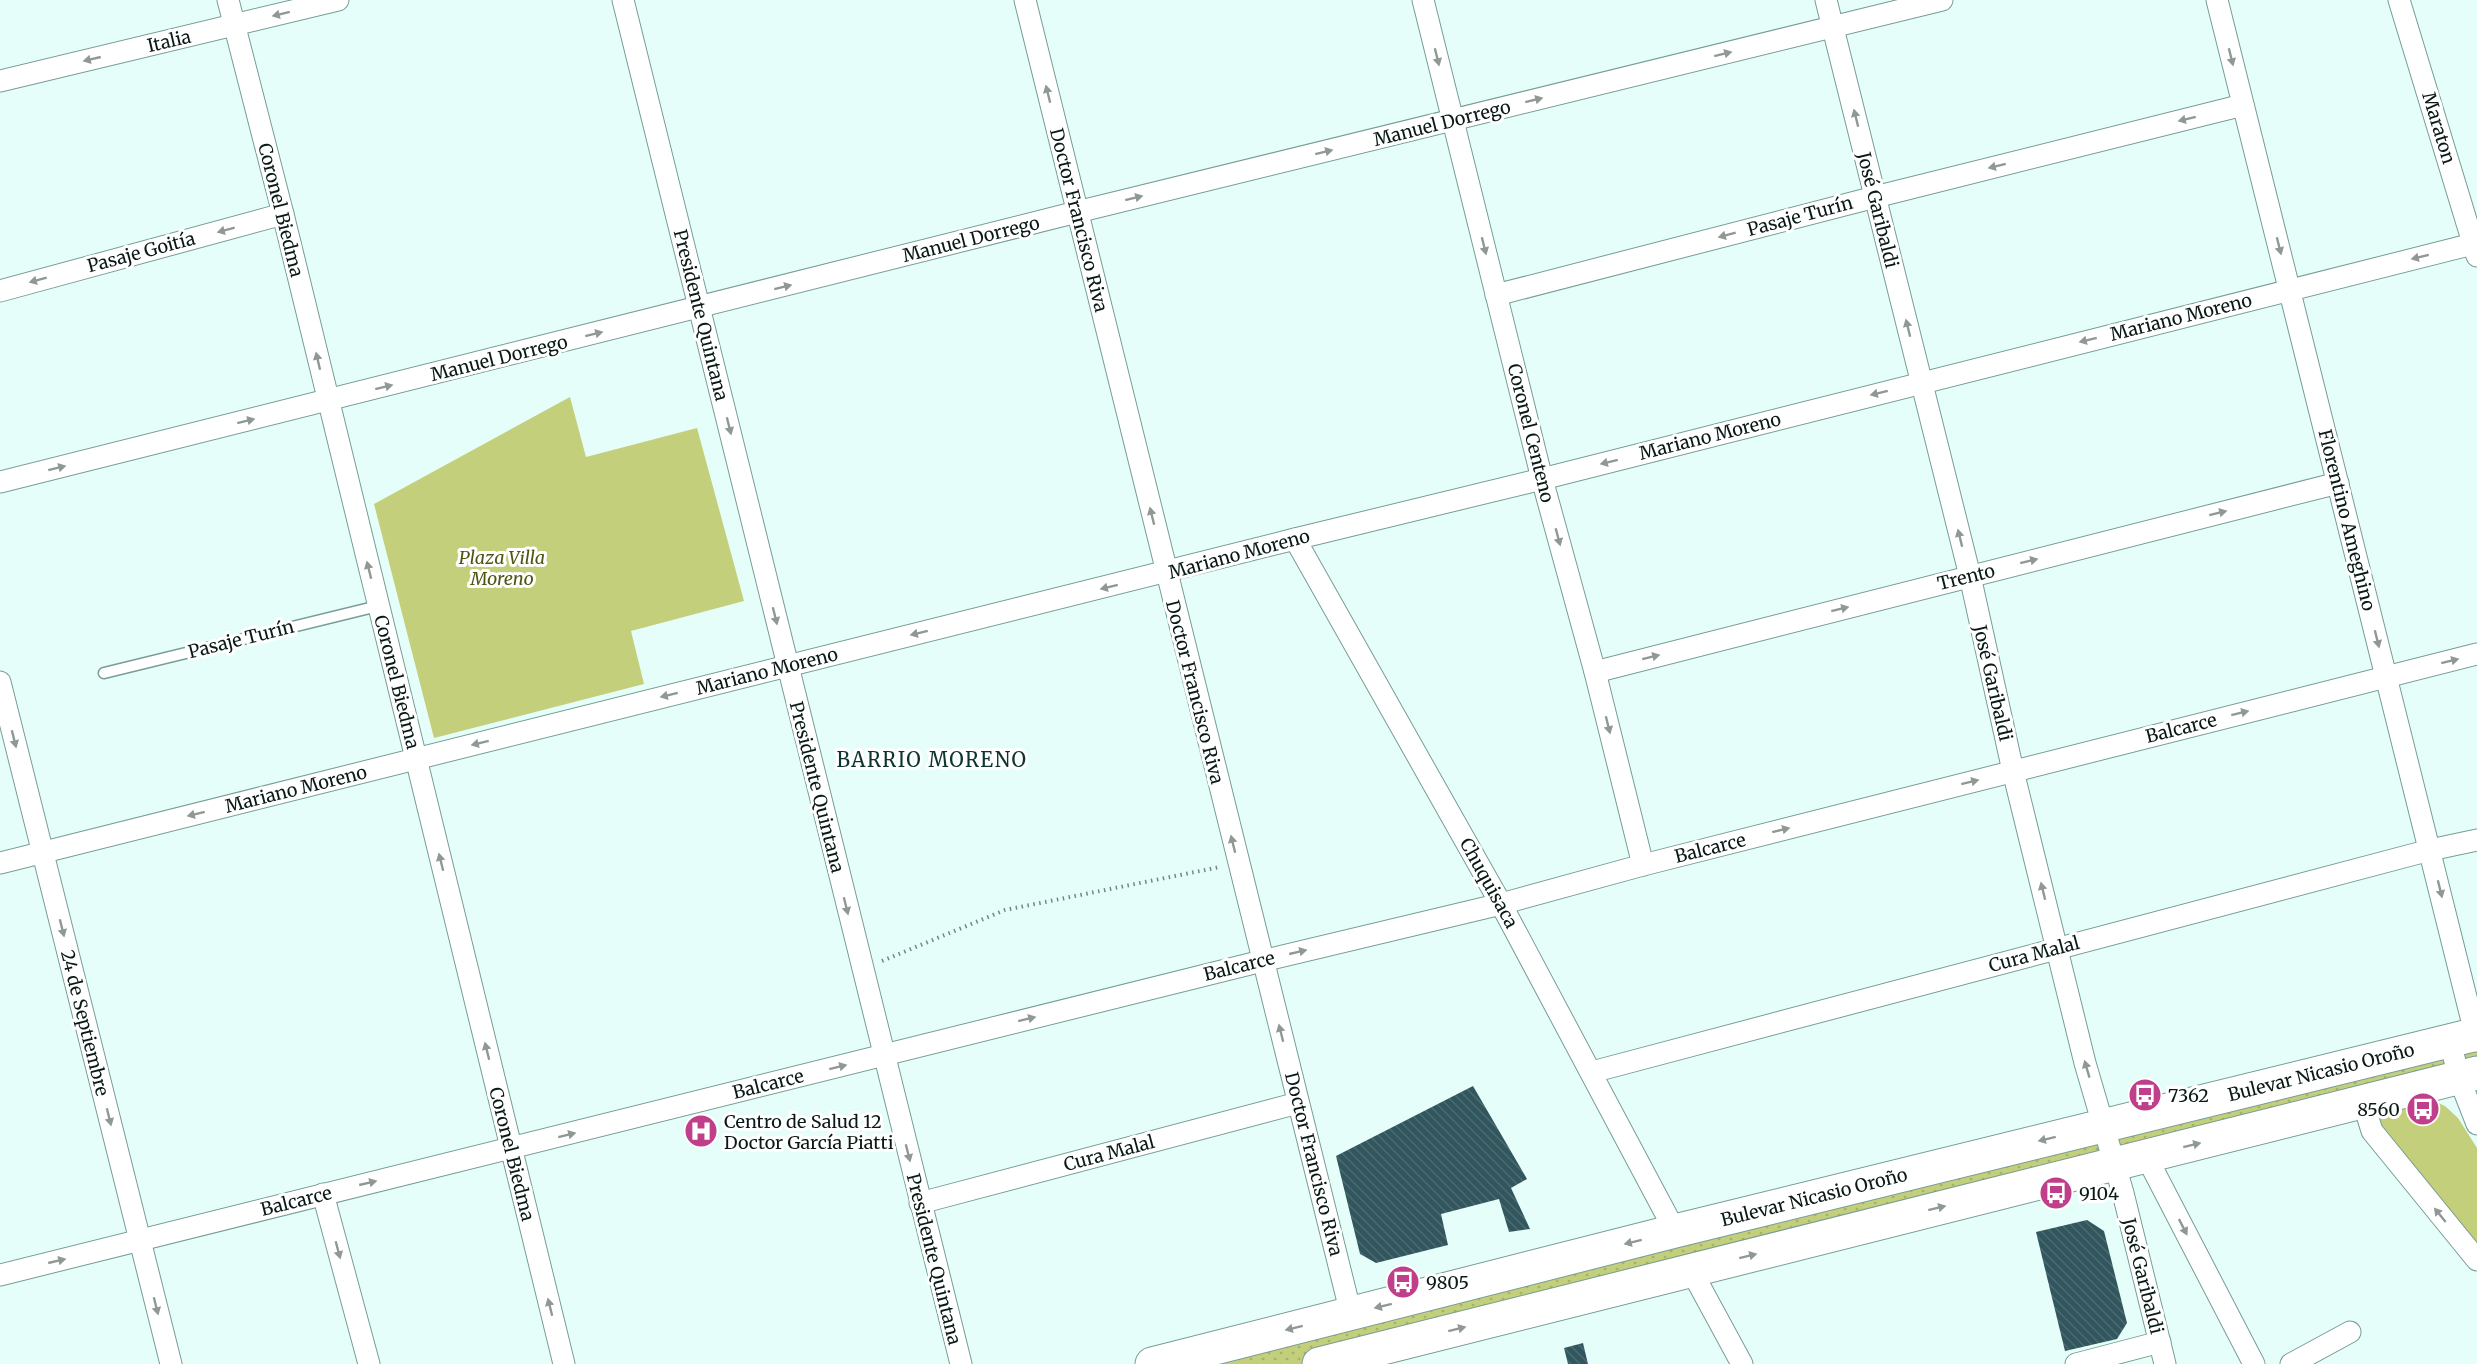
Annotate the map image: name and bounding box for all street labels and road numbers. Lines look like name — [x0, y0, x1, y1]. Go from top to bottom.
street label: Italia — [145, 25, 193, 57]
street label: Maraton — [2417, 89, 2461, 167]
street label: Manuel Dorrego — [1371, 95, 1513, 151]
street label: Doctor Francisco Riva — [1045, 126, 1113, 315]
street label: Coronel Biedma — [253, 141, 309, 280]
street label: José Garibaldi — [1852, 149, 1904, 271]
street label: Pasaje Turín — [1745, 191, 1855, 241]
street label: Manuel Dorrego — [900, 211, 1042, 267]
street label: Pasaje Goitía — [84, 226, 198, 277]
street label: Presidente Quintana — [669, 227, 734, 403]
street label: Mariano Moreno — [2108, 288, 2254, 346]
street label: Manuel Dorrego — [428, 330, 570, 386]
street label: Coronel Centeno — [1503, 361, 1559, 505]
street label: Mariano Moreno — [1637, 407, 1783, 465]
street label: Florentino Ameghino — [2313, 427, 2381, 613]
street label: Mariano Moreno — [1166, 524, 1312, 584]
street label: Trento — [1935, 559, 1997, 595]
street label: Doctor Francisco Riva — [1161, 598, 1229, 787]
street label: Coronel Biedma — [369, 613, 425, 752]
street label: Pasaje Turín — [186, 615, 296, 663]
street label: José Garibaldi — [1968, 622, 2018, 744]
street label: Mariano Moreno — [694, 642, 840, 700]
street label: Presidente Quintana — [785, 699, 850, 875]
street label: Balcarce — [2143, 708, 2219, 748]
street label: Mariano Moreno — [223, 760, 369, 818]
street label: Balcarce — [1672, 828, 1748, 868]
street label: Chuquisaca — [1455, 834, 1523, 932]
street label: Cura Malal — [1986, 931, 2082, 977]
street label: Balcarce — [1201, 946, 1277, 986]
street label: 24 de Septiembre — [56, 948, 114, 1098]
street label: Bulevar Nicasio Oroño — [2225, 1038, 2417, 1106]
street label: Balcarce — [730, 1064, 806, 1104]
street label: Doctor Francisco Riva — [1280, 1070, 1348, 1259]
street label: Coronel Biedma — [484, 1085, 540, 1224]
street label: Cura Malal — [1061, 1130, 1157, 1176]
street label: Bulevar Nicasio Oroño — [1718, 1163, 1910, 1231]
street label: Presidente Quintana — [902, 1171, 967, 1347]
street label: Balcarce — [258, 1181, 334, 1221]
street label: José Garibaldi — [2117, 1215, 2169, 1337]

